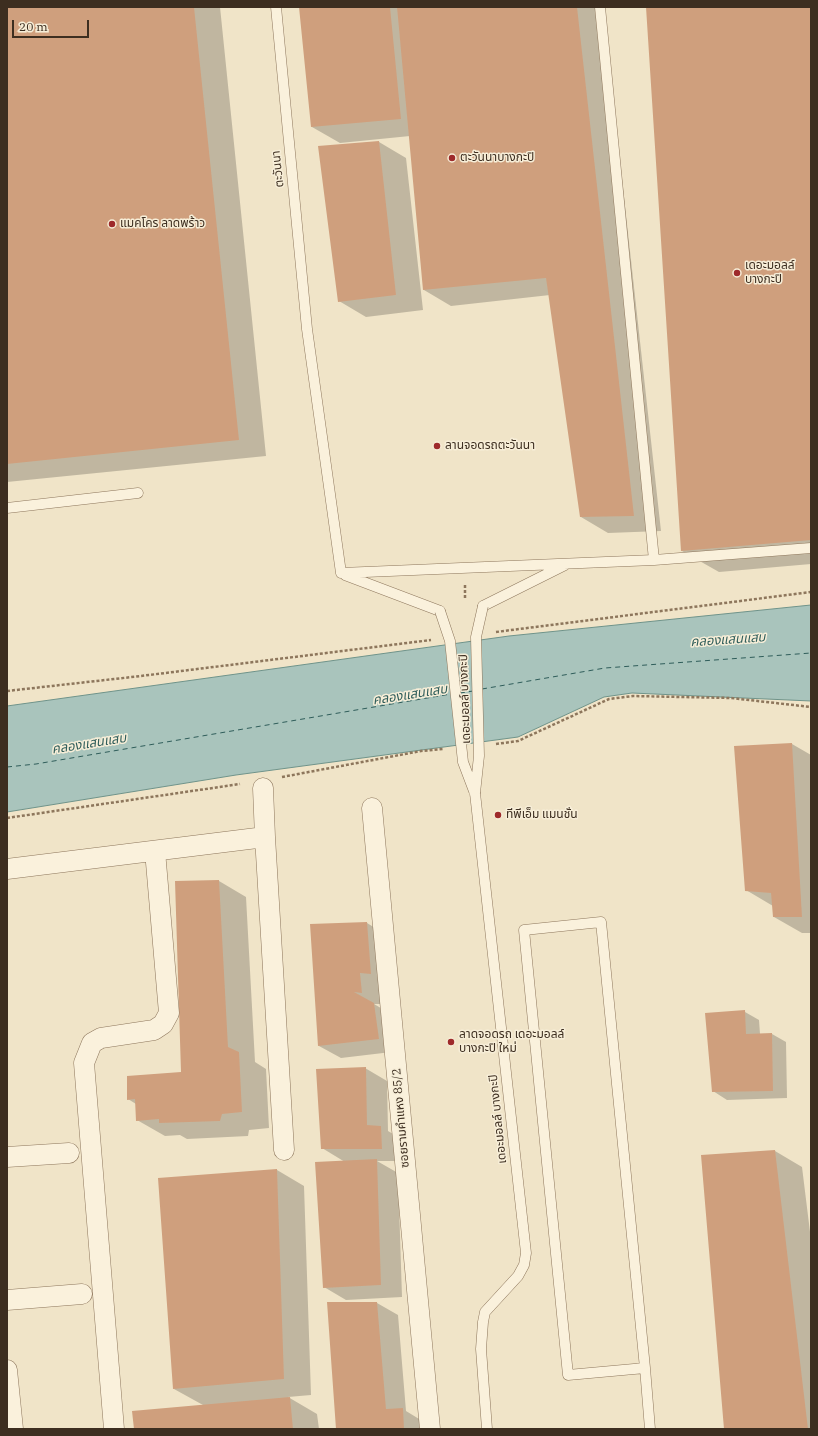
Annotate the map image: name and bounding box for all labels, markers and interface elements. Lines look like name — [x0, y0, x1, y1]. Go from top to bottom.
scale bar — [14, 12, 91, 38]
text: 20 m — [19, 19, 48, 34]
street label: ตะวันนา — [269, 150, 287, 188]
place label: ตะวันนาบางกะปิ — [460, 151, 534, 165]
marker: ตะวันนาบางกะปิ — [447, 153, 457, 163]
place label: แมคโคร ลาดพร้าว — [120, 217, 205, 231]
marker: แมคโคร ลาดพร้าว — [107, 219, 117, 229]
place label: เดอะมอลล์ บางกะปิ — [745, 259, 795, 287]
marker: เดอะมอลล์ บางกะปิ — [732, 268, 742, 278]
place label: ลานจอดรถตะวันนา — [445, 439, 535, 453]
marker: ลานจอดรถตะวันนา — [432, 441, 442, 451]
water label: คลองแสนแสบ — [690, 630, 766, 650]
street label: เดอะมอลล์ บางกะปิ — [456, 654, 474, 744]
water label: คลองแสนแสบ — [372, 681, 448, 709]
water label: คลองแสนแสบ — [51, 730, 127, 758]
place label: ทีพีเอ็ม แมนชั่น — [506, 808, 578, 822]
marker: ทีพีเอ็ม แมนชั่น — [493, 810, 503, 820]
place label: ลาดจอดรถ เดอะมอลล์ บางกะปิ ใหม่ — [459, 1028, 564, 1056]
marker: ลาดจอดรถ เดอะมอลล์ บางกะปิ ใหม่ — [446, 1037, 456, 1047]
street label: ซอยรามคำแหง 85/2 — [389, 1068, 413, 1168]
street label: เดอะมอลล์ บางกะปิ — [486, 1074, 510, 1164]

